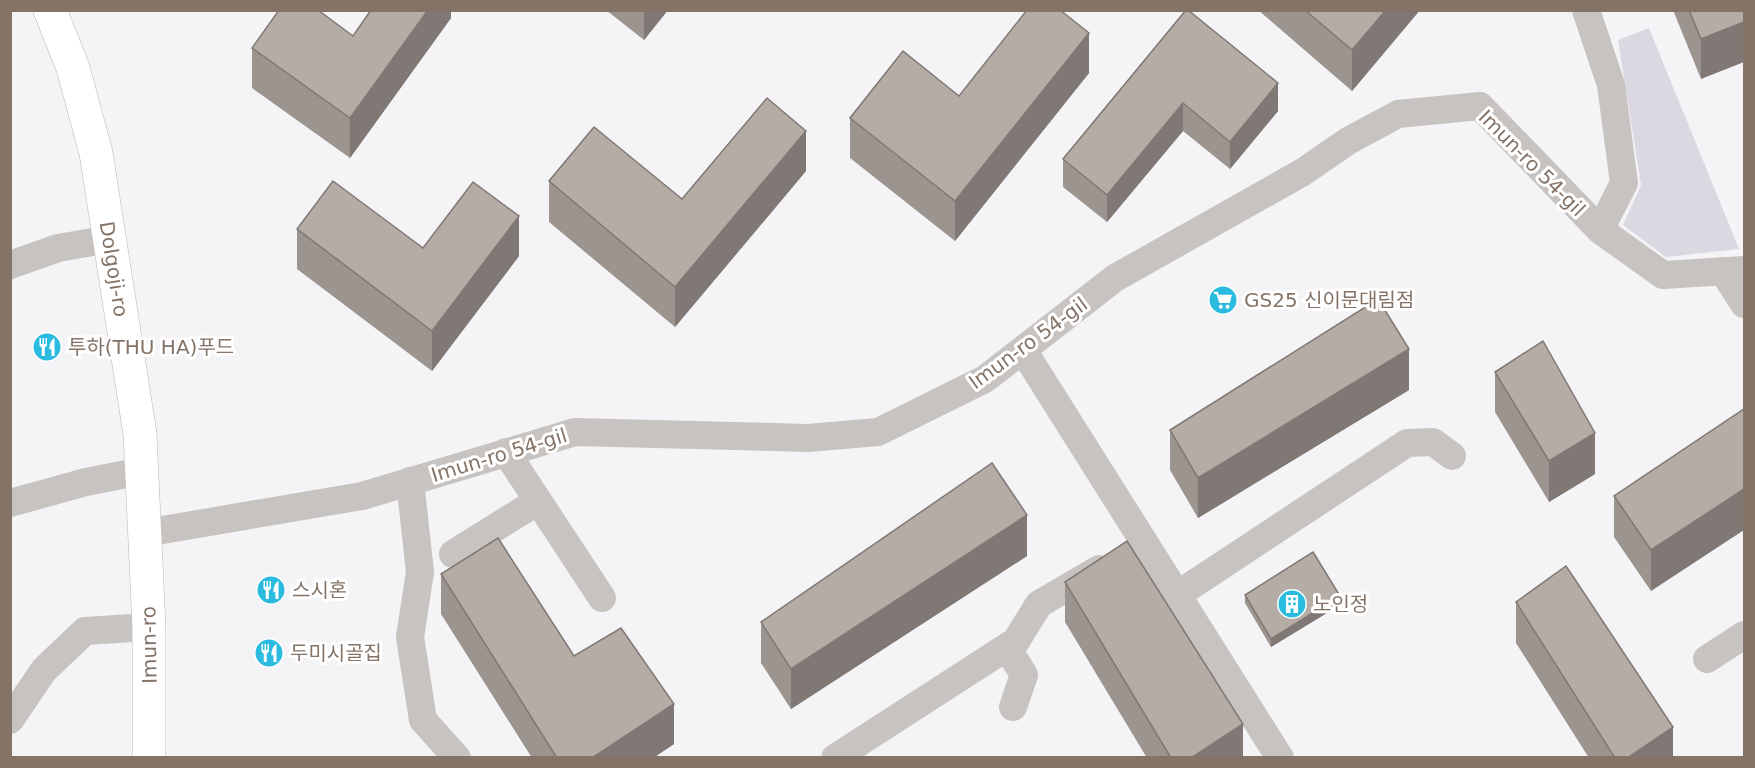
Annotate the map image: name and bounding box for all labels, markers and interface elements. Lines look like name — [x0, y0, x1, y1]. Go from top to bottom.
street label: Imun-ro 54-gil — [1474, 105, 1590, 221]
street label: Dolgoji-ro — [95, 219, 133, 319]
supermarket icon: GS25 신이문대림점 — [1207, 284, 1239, 316]
place label: GS25 신이문대림점 — [1244, 288, 1414, 312]
street label: Imun-ro 54-gil — [964, 292, 1092, 394]
restaurant icon: 투하(THU HA)푸드 — [31, 331, 63, 363]
place label: 투하(THU HA)푸드 — [68, 335, 234, 359]
street label: Imun-ro 54-gil — [428, 423, 570, 487]
restaurant icon: 스시혼 — [255, 574, 287, 606]
place label: 스시혼 — [292, 578, 347, 602]
building icon: 노인정 — [1276, 588, 1308, 620]
place label: 노인정 — [1313, 592, 1368, 616]
street label: Imun-ro — [136, 606, 162, 684]
restaurant icon: 두미시골집 — [253, 637, 285, 669]
place label: 두미시골집 — [290, 641, 382, 665]

